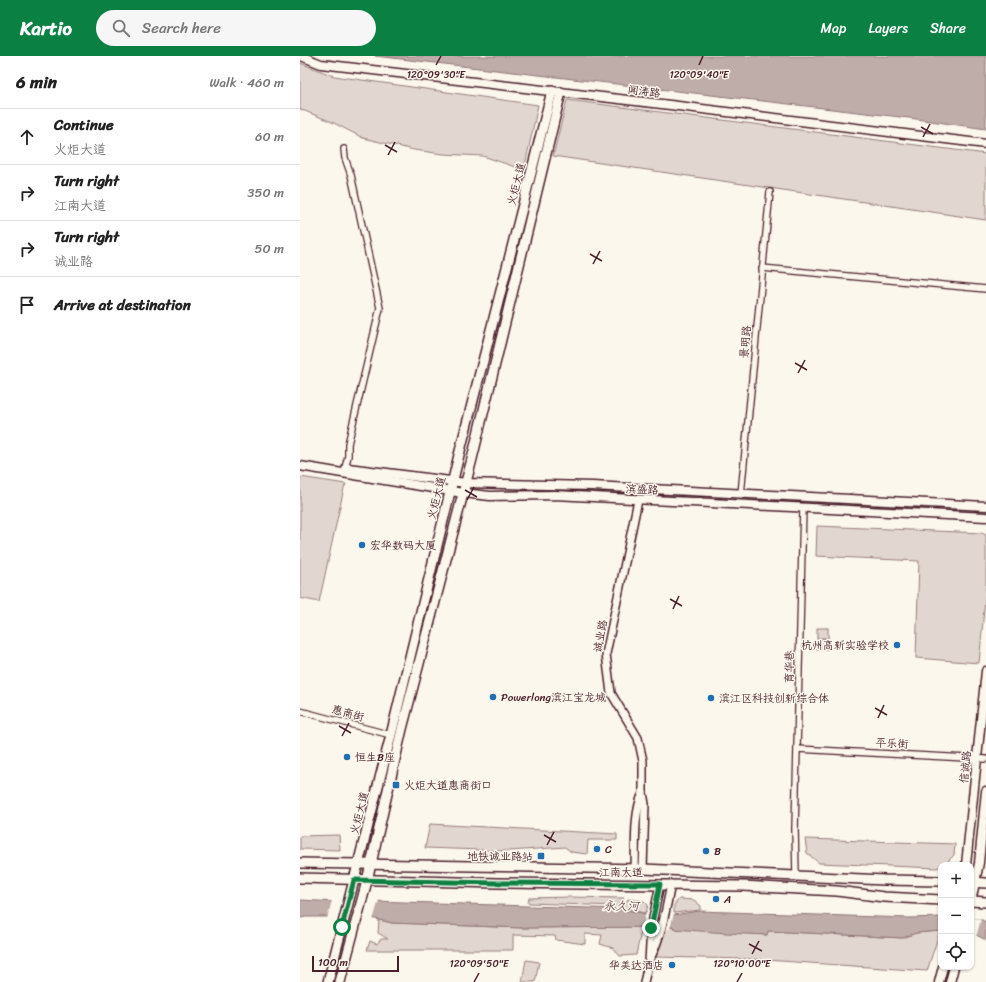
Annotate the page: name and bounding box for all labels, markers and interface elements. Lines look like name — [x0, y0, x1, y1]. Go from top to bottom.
search box — [96, 10, 376, 46]
text: Kartio — [20, 12, 72, 45]
text: Search here — [142, 15, 221, 41]
text: Map — [821, 16, 846, 41]
text: Layers — [868, 16, 908, 41]
text: Share — [930, 16, 966, 41]
icon: search — [110, 17, 132, 39]
text: 120°09'30"E — [407, 66, 467, 84]
text: 120°09'40"E — [669, 66, 730, 84]
text: 6 min — [16, 67, 57, 97]
text: Walk · 460 m — [210, 71, 284, 94]
street label: 闻涛路 — [626, 80, 661, 103]
text: Continue — [54, 112, 114, 138]
text: 60 m — [255, 125, 284, 148]
icon: ahead — [16, 126, 38, 148]
text: 火炬大道 — [54, 138, 106, 161]
street label: 火炬大道 — [502, 160, 531, 208]
text: Turn right — [54, 168, 119, 194]
text: 350 m — [247, 181, 284, 204]
icon: right — [16, 182, 38, 204]
text: 江南大道 — [54, 194, 106, 217]
text: Turn right — [54, 224, 119, 250]
text: 50 m — [254, 237, 284, 260]
icon: right — [16, 238, 38, 260]
text: 诚业路 — [54, 250, 93, 273]
text: Arrive at destination — [54, 292, 191, 318]
icon: arrive — [16, 294, 38, 316]
street label: 景明路 — [735, 325, 756, 359]
street label: 火炬大道 — [422, 474, 451, 522]
street label: 滨盛路 — [625, 479, 659, 500]
place label: 宏华数码大厦 — [370, 536, 436, 555]
marker: 宏华数码大厦 — [357, 540, 367, 550]
street label: 诚业路 — [588, 618, 613, 654]
place label: 杭州高新实验学校 — [801, 636, 889, 655]
marker: 杭州高新实验学校 — [892, 640, 902, 650]
street label: 育华巷 — [780, 650, 799, 684]
place label: Powerlong滨江宝龙城 — [501, 688, 606, 707]
place label: 滨江区科技创新综合体 — [719, 689, 829, 708]
marker: Powerlong滨江宝龙城 — [488, 692, 498, 702]
marker: 滨江区科技创新综合体 — [706, 693, 716, 703]
street label: 惠商街 — [329, 700, 367, 727]
street label: 平乐街 — [875, 733, 910, 754]
place label: 恒生B座 — [355, 748, 395, 767]
street label: 信诚路 — [954, 750, 977, 784]
marker: 恒生B座 — [342, 752, 352, 762]
place label: 火炬大道惠商街口 — [404, 776, 492, 795]
marker: 火炬大道惠商街口 — [391, 780, 401, 790]
street label: 火炬大道 — [345, 789, 374, 837]
place label: C — [605, 840, 612, 859]
place label: B — [714, 842, 721, 861]
marker: C — [592, 844, 602, 854]
marker: B — [701, 846, 711, 856]
place label: 地铁诚业路站 — [467, 847, 533, 866]
marker: 地铁诚业路站 — [536, 851, 546, 861]
map controls — [938, 862, 974, 970]
button: + — [938, 862, 974, 898]
street label: 江南大道 — [599, 863, 643, 882]
place label: A — [723, 890, 731, 909]
marker: A — [711, 894, 721, 904]
water label: 永久河 — [603, 895, 641, 917]
button: − — [938, 898, 974, 934]
route start — [333, 918, 351, 936]
route end — [642, 919, 660, 937]
button: locate — [938, 934, 974, 970]
text: 100 m — [318, 953, 348, 972]
scale bar — [312, 954, 399, 973]
text: 120°09'50"E — [450, 955, 510, 973]
text: 120°10'00"E — [713, 955, 772, 973]
place label: 华美达酒店 — [609, 956, 664, 975]
marker: 华美达酒店 — [667, 960, 677, 970]

